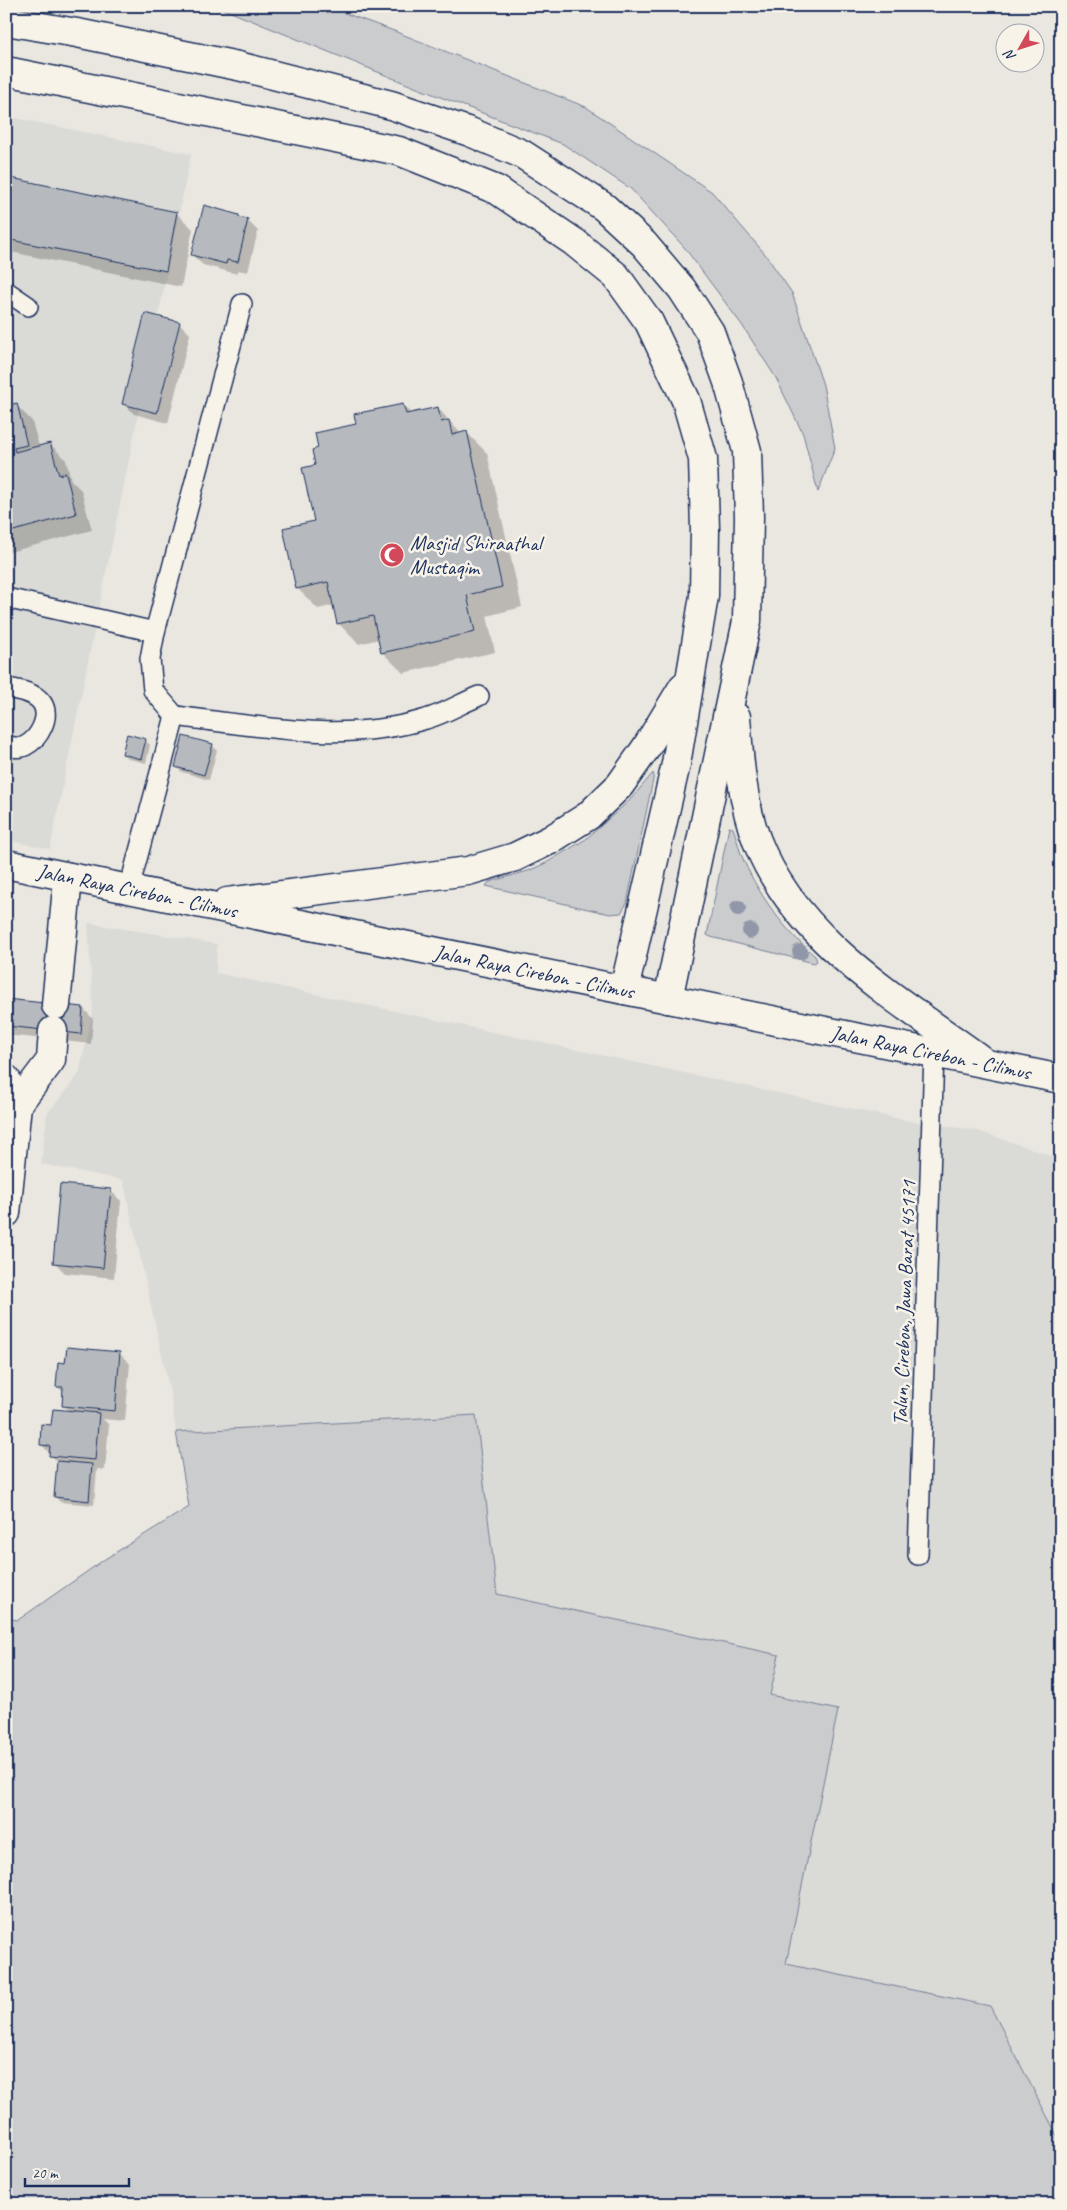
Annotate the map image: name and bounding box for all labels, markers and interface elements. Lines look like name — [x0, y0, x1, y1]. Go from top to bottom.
north arrow — [994, 22, 1044, 72]
text: N — [999, 45, 1020, 65]
place label: Masjid Shiraathal Mustaqim — [410, 530, 545, 580]
mosque icon: Masjid Shiraathal Mustaqim — [379, 542, 405, 568]
street label: Jalan Raya Cirebon - Cilimus — [34, 858, 241, 924]
street label: Jalan Raya Cirebon - Cilimus — [431, 938, 638, 1005]
street label: Jalan Raya Cirebon - Cilimus — [828, 1019, 1035, 1086]
street label: Talun, Cirebon, Jawa Barat 45171 — [887, 1178, 921, 1426]
scale bar — [25, 2155, 129, 2187]
text: 20 m — [32, 2164, 59, 2183]

